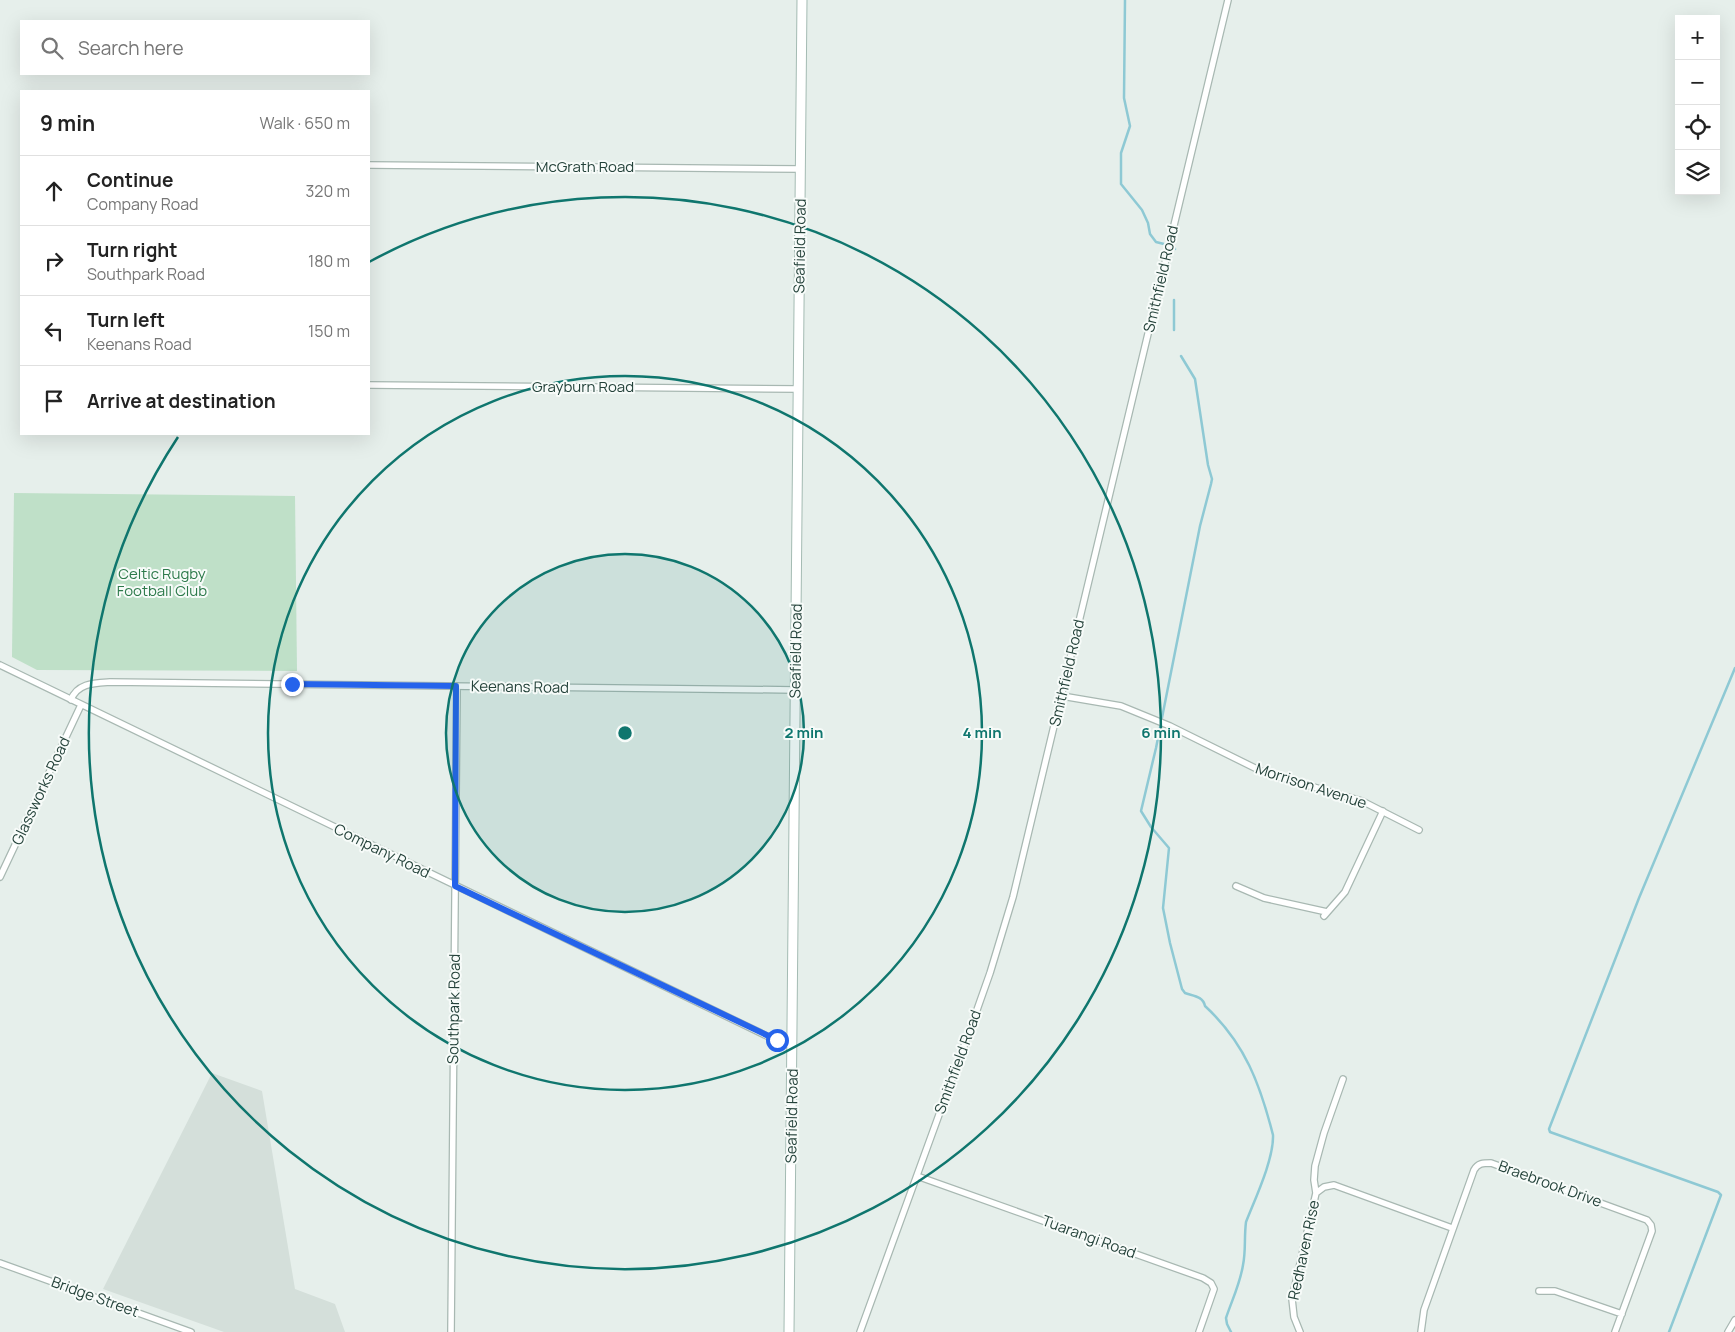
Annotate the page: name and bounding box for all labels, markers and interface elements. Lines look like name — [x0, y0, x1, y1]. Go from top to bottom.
map controls — [1675, 15, 1720, 195]
button: + — [1675, 15, 1720, 60]
search box — [20, 20, 370, 75]
icon: search — [38, 34, 66, 62]
text: Search here — [78, 35, 184, 61]
button: − — [1675, 60, 1720, 105]
button: locate — [1675, 105, 1720, 150]
text: 9 min — [40, 109, 95, 137]
text: Walk · 650 m — [259, 112, 350, 134]
button: layers — [1675, 150, 1720, 195]
street label: McGrath Road — [536, 156, 634, 177]
text: Continue — [87, 167, 173, 193]
icon: ahead — [40, 177, 68, 205]
text: 320 m — [306, 180, 350, 202]
text: Company Road — [87, 193, 199, 215]
street label: Seafield Road — [788, 198, 811, 294]
street label: Smithfield Road — [1138, 223, 1183, 334]
text: Turn right — [87, 237, 177, 263]
icon: right — [40, 247, 68, 275]
text: 180 m — [308, 250, 350, 272]
text: Southpark Road — [87, 263, 205, 285]
text: Turn left — [87, 307, 165, 333]
icon: left — [40, 317, 68, 345]
text: 150 m — [308, 320, 350, 342]
text: Keenans Road — [87, 333, 192, 355]
street label: Grayburn Road — [532, 376, 634, 397]
icon: arrive — [40, 387, 68, 415]
text: Arrive at destination — [87, 388, 276, 414]
park label: Celtic Rugby Football Club — [117, 563, 207, 601]
street label: Seafield Road — [784, 603, 807, 699]
street label: Smithfield Road — [1044, 617, 1089, 728]
route end — [281, 673, 304, 696]
street label: Keenans Road — [471, 675, 569, 698]
text: 2 min — [784, 722, 824, 743]
text: 4 min — [962, 722, 1002, 743]
text: 6 min — [1141, 722, 1181, 743]
centre of rings — [616, 724, 634, 742]
street label: Glassworks Road — [6, 733, 75, 848]
street label: Morrison Avenue — [1253, 758, 1370, 813]
street label: Company Road — [331, 818, 434, 883]
street label: Southpark Road — [442, 954, 465, 1064]
street label: Smithfield Road — [929, 1007, 986, 1117]
route start — [766, 1029, 789, 1052]
street label: Seafield Road — [780, 1068, 803, 1164]
street label: Braebrook Drive — [1495, 1155, 1605, 1212]
street label: Redhaven Rise — [1283, 1198, 1324, 1302]
street label: Tuarangi Road — [1039, 1210, 1139, 1263]
street label: Bridge Street — [48, 1271, 142, 1322]

